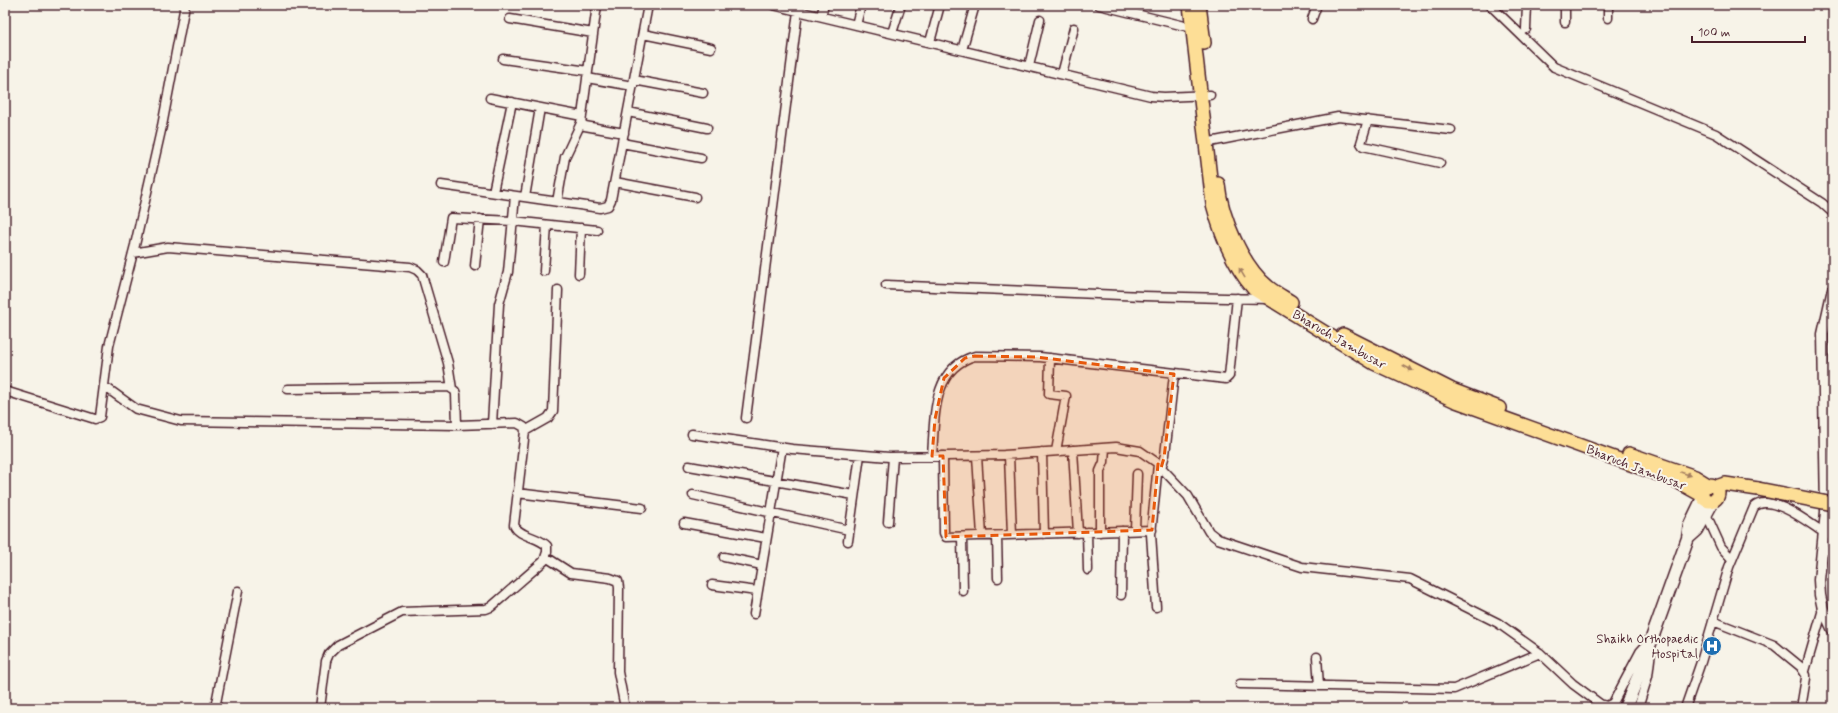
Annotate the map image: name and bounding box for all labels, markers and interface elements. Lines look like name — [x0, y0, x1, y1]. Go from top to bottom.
scale bar — [1692, 18, 1805, 44]
text: 100 m — [1698, 25, 1730, 41]
one-way arrow — [1238, 268, 1246, 278]
street label: Bharuch Jambusar — [1289, 306, 1390, 374]
one-way arrow — [1403, 365, 1414, 371]
street label: Bharuch Jambusar — [1584, 441, 1689, 495]
one-way arrow — [1681, 471, 1693, 477]
place label: Shaikh Orthopaedic Hospital — [1596, 631, 1698, 663]
hospital icon: Shaikh Orthopaedic Hospital — [1701, 635, 1723, 657]

